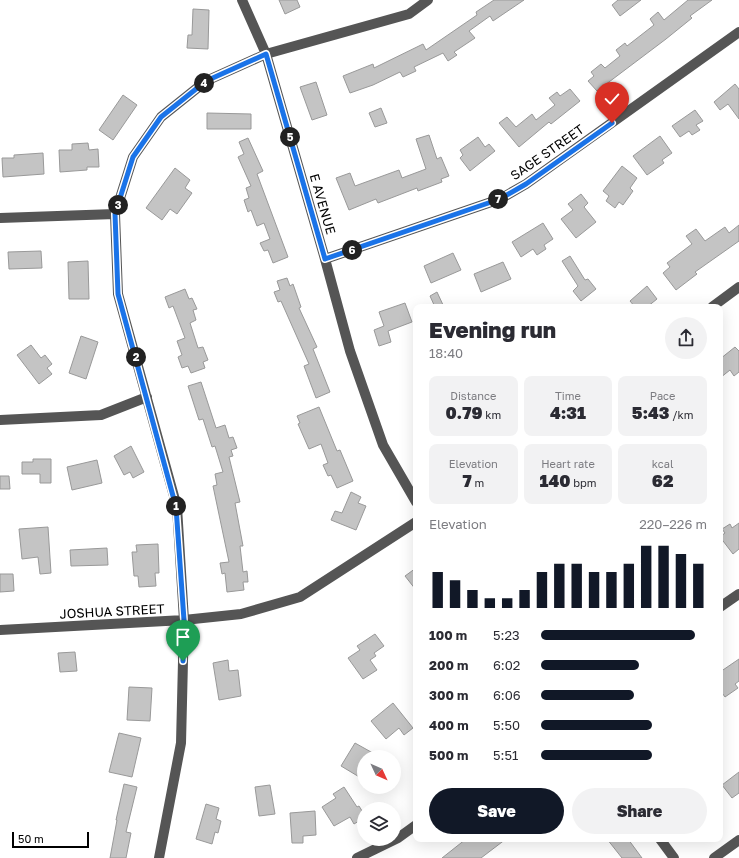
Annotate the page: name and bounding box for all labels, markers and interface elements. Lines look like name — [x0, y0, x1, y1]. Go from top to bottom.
pin: 4 — [194, 73, 214, 93]
text: 4 — [201, 76, 207, 89]
pin — [595, 82, 629, 123]
icon: check — [601, 88, 623, 110]
street label: SAGE STREET — [507, 121, 587, 183]
pin: 5 — [280, 127, 300, 147]
text: 5 — [287, 130, 293, 143]
street label: E AVENUE — [307, 172, 339, 236]
pin: 7 — [488, 189, 508, 209]
text: 7 — [495, 192, 501, 205]
pin: 3 — [108, 195, 128, 215]
text: 3 — [115, 198, 121, 211]
pin: 6 — [342, 240, 362, 260]
text: 6 — [349, 243, 356, 256]
text: Evening run — [429, 316, 556, 343]
button: share — [665, 317, 707, 359]
text: 18:40 — [429, 345, 463, 361]
pin: 2 — [126, 347, 146, 367]
text: 2 — [133, 350, 139, 363]
text: Distance — [450, 389, 496, 402]
text: Time — [555, 389, 581, 402]
text: Pace — [650, 389, 676, 402]
text: 0.79 — [445, 402, 483, 423]
text: 4:31 — [550, 402, 586, 423]
text: 5:43 — [632, 402, 670, 423]
text: km — [483, 408, 501, 421]
text: /km — [670, 408, 694, 421]
text: Elevation — [449, 457, 498, 470]
text: Heart rate — [541, 457, 595, 470]
text: kcal — [652, 457, 674, 470]
text: 7 — [462, 470, 472, 491]
text: 140 — [539, 470, 570, 491]
text: 62 — [652, 470, 673, 491]
text: m — [472, 476, 484, 489]
text: bpm — [570, 476, 597, 489]
pin: 1 — [166, 496, 186, 516]
text: 1 — [173, 499, 179, 512]
text: Elevation — [429, 516, 487, 532]
text: 220–226 m — [639, 516, 707, 532]
street label: JOSHUA STREET — [59, 600, 165, 622]
pin — [166, 620, 200, 661]
icon: arrive — [172, 626, 194, 648]
text: 100 m — [429, 627, 467, 643]
text: 5:23 — [493, 627, 520, 643]
text: 200 m — [429, 657, 468, 673]
text: 6:02 — [493, 657, 520, 673]
text: 300 m — [429, 687, 468, 703]
text: 6:06 — [493, 687, 521, 703]
text: 400 m — [429, 717, 469, 733]
text: 5:50 — [493, 717, 520, 733]
text: 500 m — [429, 747, 468, 763]
text: 5:51 — [493, 747, 518, 763]
north arrow — [357, 750, 401, 794]
map controls — [357, 750, 401, 846]
button: Save — [429, 788, 564, 834]
button: Share — [572, 788, 707, 834]
button: layers — [357, 802, 401, 846]
scale bar — [12, 830, 89, 849]
text: 50 m — [18, 832, 44, 845]

